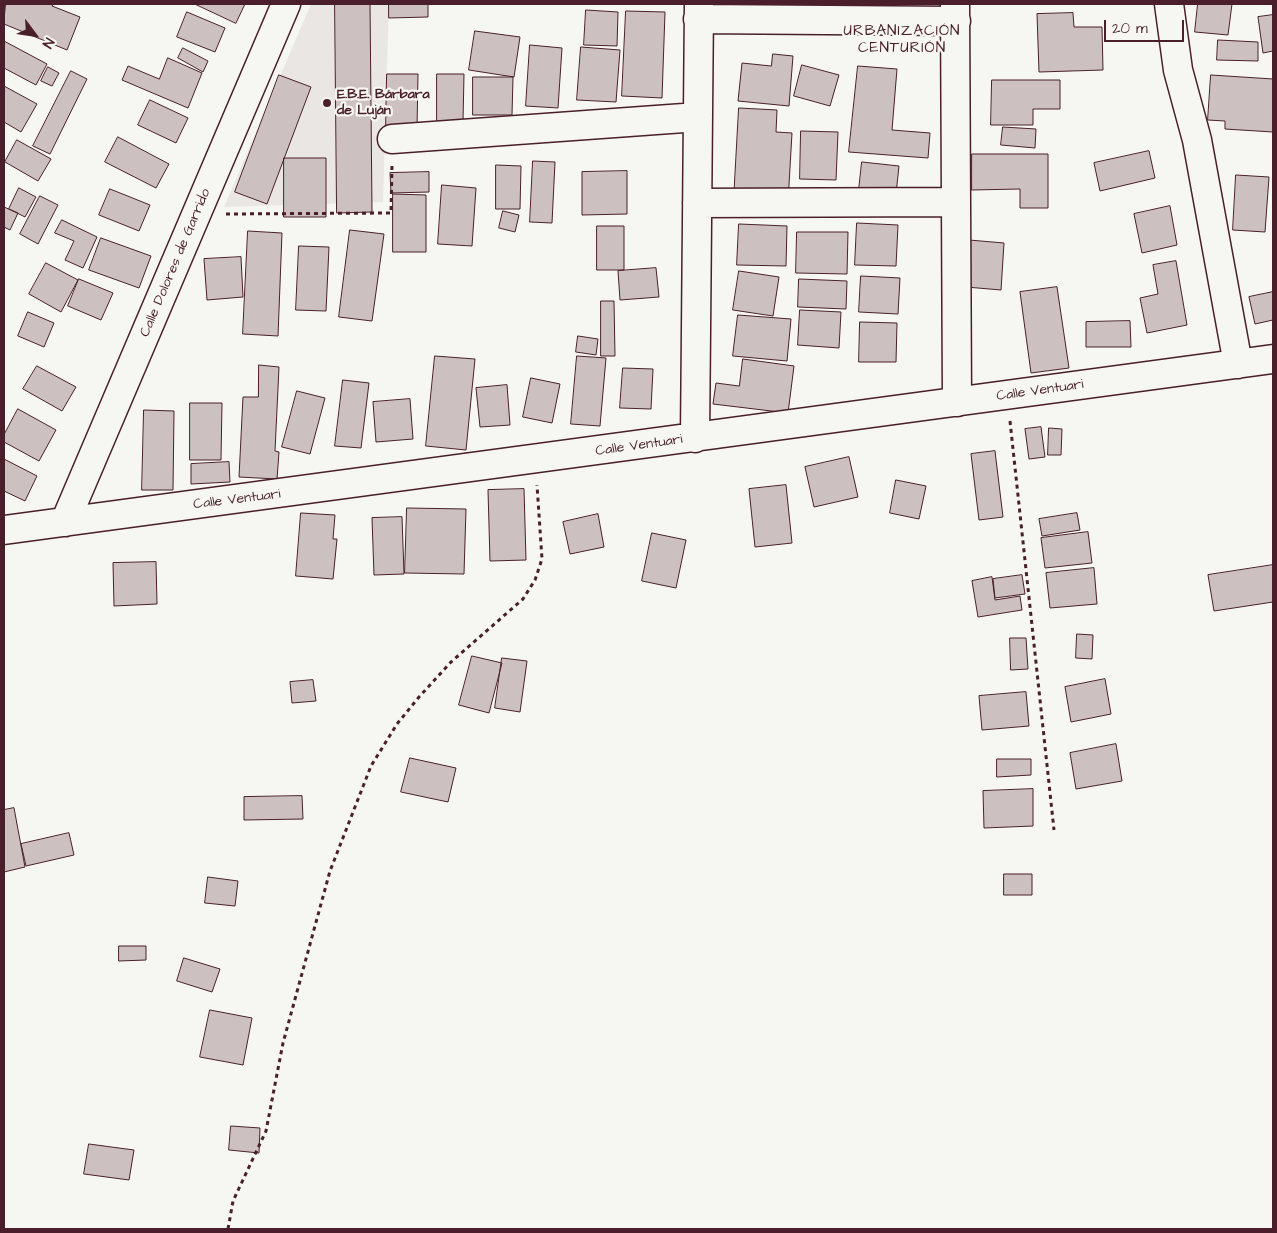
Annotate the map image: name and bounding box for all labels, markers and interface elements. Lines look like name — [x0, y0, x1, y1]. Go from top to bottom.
north arrow — [10, 10, 60, 60]
scale bar — [1107, 10, 1187, 42]
text: 20 m — [1112, 18, 1148, 39]
district label: URBANIZACIÓN CENTURIÓN — [842, 23, 962, 58]
text: N — [37, 34, 59, 52]
place label: E.B.E. Bárbara de Luján — [337, 87, 430, 120]
marker: E.B.E. Bárbara de Luján — [321, 97, 333, 109]
street label: Calle Dolores de Garrido — [137, 186, 215, 340]
street label: Calle Ventuari — [995, 377, 1085, 405]
street label: Calle Ventuari — [594, 432, 684, 460]
street label: Calle Ventuari — [192, 486, 282, 514]

